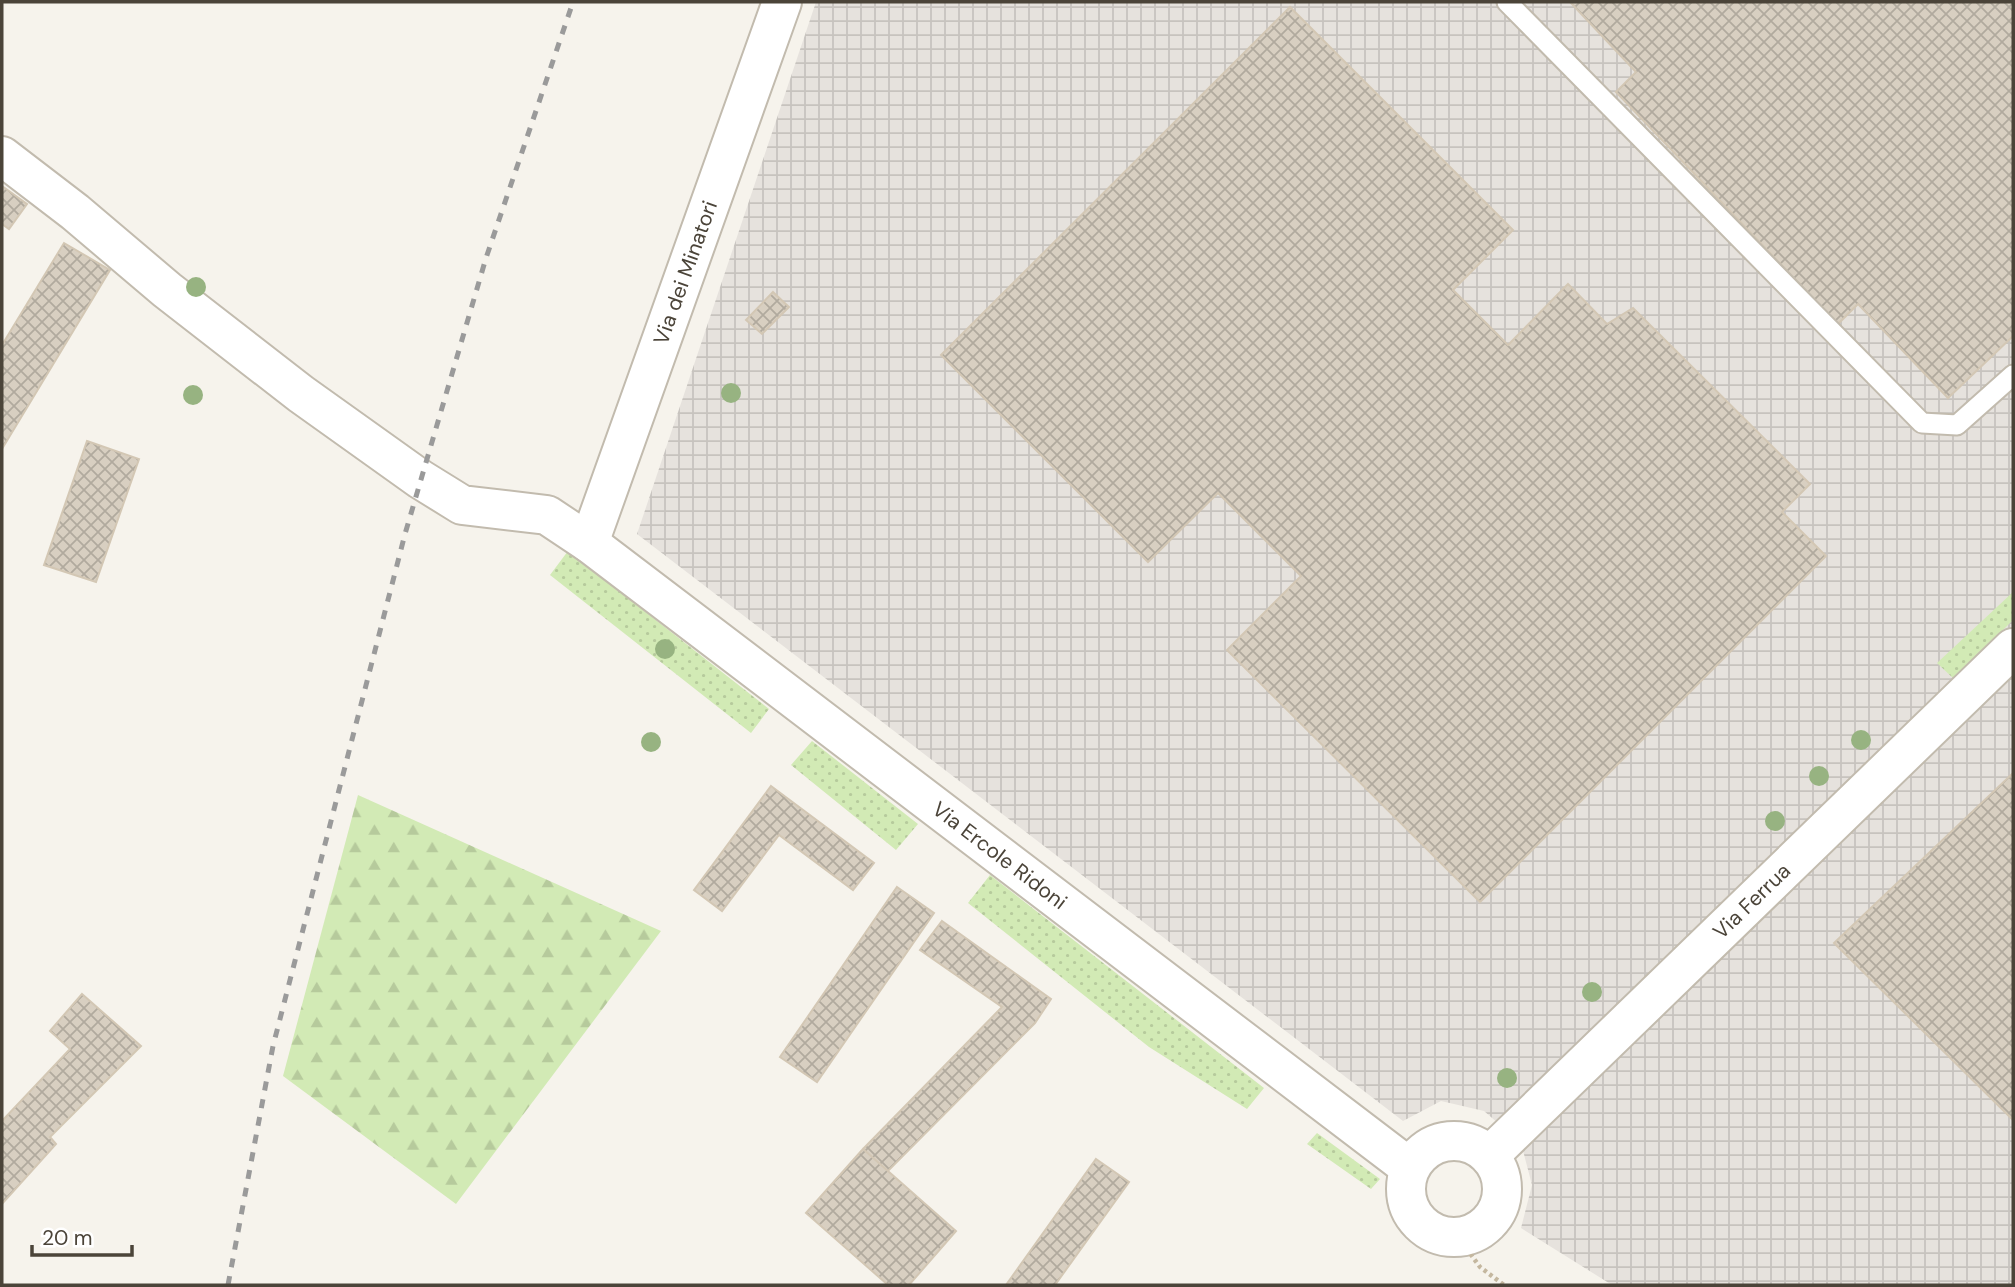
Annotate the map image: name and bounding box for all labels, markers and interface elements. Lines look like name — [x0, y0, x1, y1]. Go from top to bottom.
street label: Via dei Minatori — [647, 197, 724, 349]
street label: Via Ercole Ridoni — [927, 795, 1073, 916]
street label: Via Ferrua — [1707, 857, 1797, 945]
scale bar — [32, 1214, 131, 1258]
text: 20 m — [42, 1224, 93, 1252]

